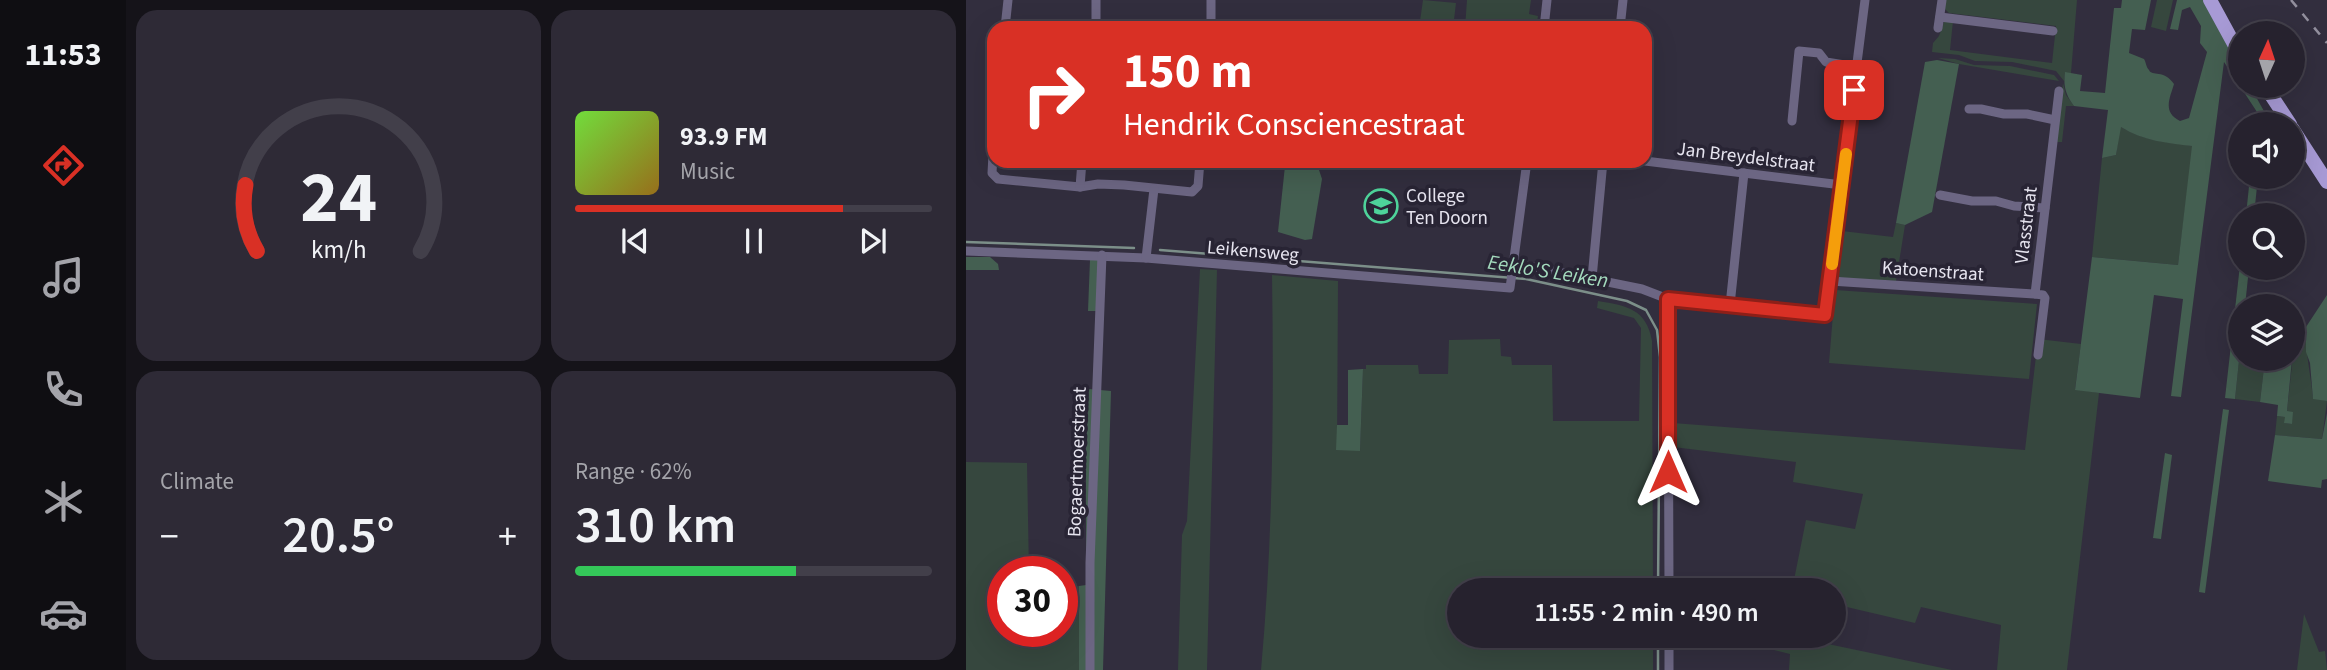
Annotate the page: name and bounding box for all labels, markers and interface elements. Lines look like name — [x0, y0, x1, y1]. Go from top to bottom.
north arrow — [2228, 21, 2305, 98]
map controls — [2228, 21, 2305, 371]
text: 11:53 — [24, 32, 102, 78]
text: 150 m — [1123, 37, 1252, 107]
icon: right — [1008, 49, 1099, 140]
pin — [1824, 60, 1884, 120]
icon: arrive — [1835, 71, 1873, 109]
text: Hendrik Consciencestraat — [1123, 102, 1465, 148]
button: sound — [2228, 112, 2305, 189]
text: 93.9 FM — [680, 118, 768, 155]
street label: Jan Breydelstraat — [1675, 136, 1817, 179]
icon: directions — [39, 141, 88, 190]
text: 24 — [300, 147, 377, 251]
text: Music — [680, 155, 735, 188]
place label: College Ten Doorn — [1406, 183, 1488, 232]
street label: Vlasstraat — [2008, 184, 2045, 265]
school or university icon: College Ten Doorn — [1362, 187, 1400, 225]
button: search — [2228, 203, 2305, 280]
icon: previous — [616, 222, 654, 260]
icon: pause — [735, 222, 773, 260]
icon: next — [854, 222, 892, 260]
text: km/h — [311, 232, 366, 268]
street label: Leikensweg — [1206, 234, 1300, 269]
water label: Eeklo'S Leiken — [1486, 247, 1610, 295]
icon: music — [39, 253, 88, 302]
street label: Katoenstraat — [1881, 254, 1985, 289]
button: layers — [2228, 294, 2305, 371]
icon: phone — [39, 365, 88, 414]
street label: Bogaertmoerstraat — [1061, 386, 1094, 538]
position arrow — [1631, 435, 1705, 509]
text: Range · 62% — [575, 455, 692, 488]
text: Climate — [160, 465, 234, 498]
icon: climate — [39, 477, 88, 526]
text: 310 km — [575, 489, 736, 563]
text: 20.5° — [282, 499, 395, 573]
text: − — [160, 510, 179, 564]
text: + — [498, 510, 517, 564]
speed limit sign: 30 — [987, 556, 1078, 647]
icon: car — [39, 589, 88, 638]
text: 11:55 · 2 min · 490 m — [1534, 594, 1759, 631]

